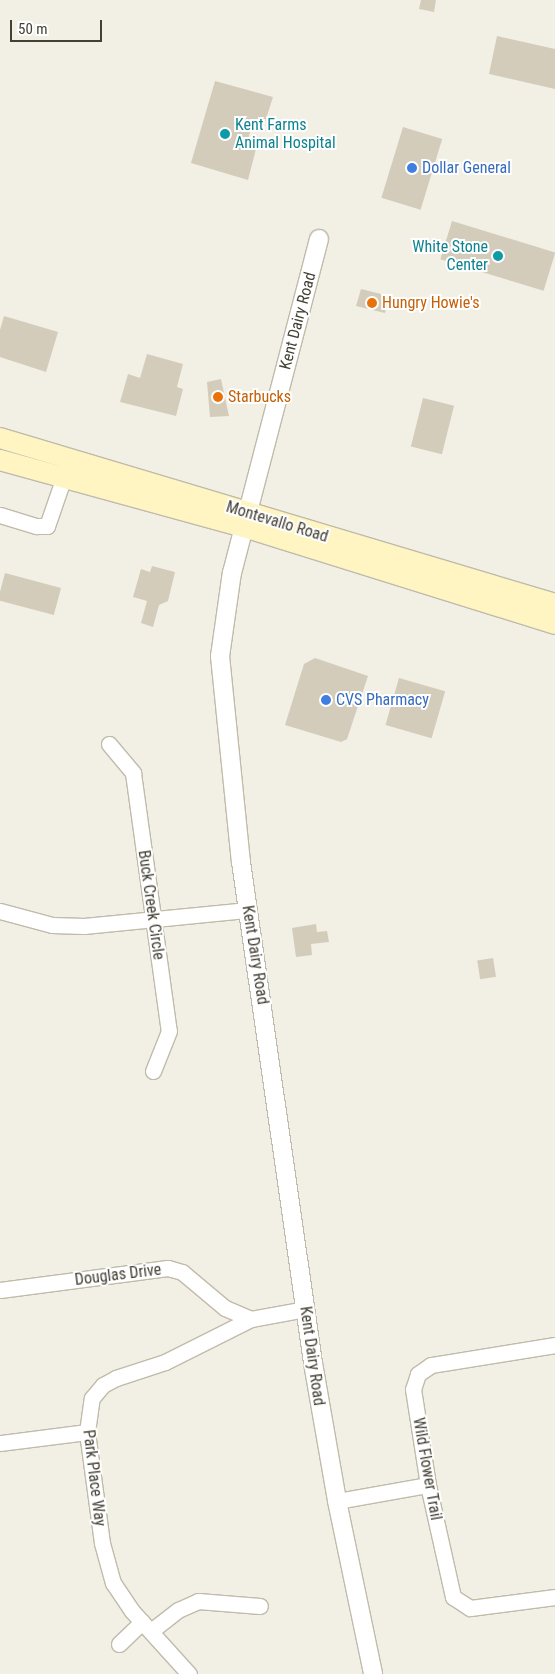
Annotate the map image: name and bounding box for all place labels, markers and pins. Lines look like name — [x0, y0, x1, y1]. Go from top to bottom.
place label: Kent Farms Animal Hospital — [235, 115, 336, 153]
marker: Kent Farms Animal Hospital — [219, 128, 231, 140]
place label: Dollar General — [422, 158, 511, 178]
marker: Dollar General — [406, 162, 418, 174]
place label: White Stone Center — [412, 237, 488, 275]
marker: White Stone Center — [492, 250, 504, 262]
place label: Hungry Howie's — [382, 293, 480, 313]
marker: Hungry Howie's — [366, 297, 378, 309]
place label: Starbucks — [228, 387, 291, 407]
marker: Starbucks — [212, 391, 224, 403]
place label: CVS Pharmacy — [336, 690, 429, 710]
marker: CVS Pharmacy — [320, 694, 332, 706]

